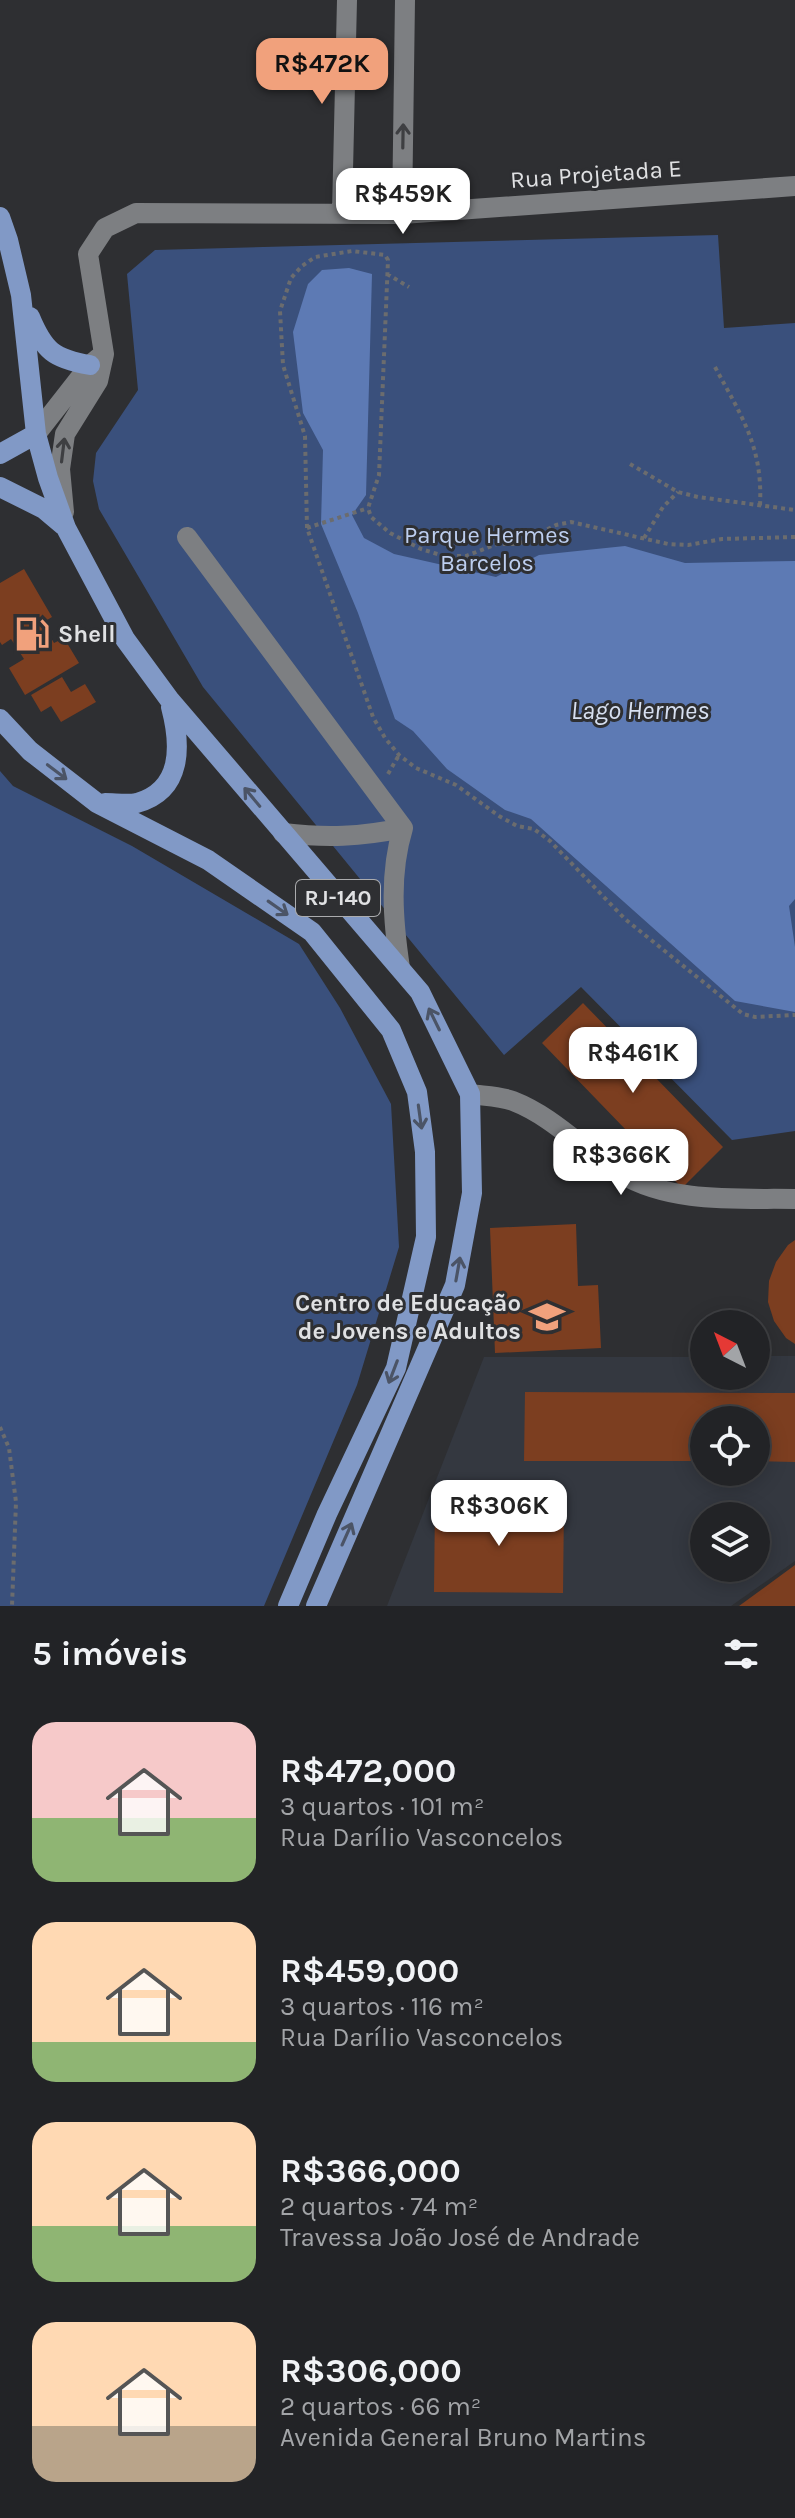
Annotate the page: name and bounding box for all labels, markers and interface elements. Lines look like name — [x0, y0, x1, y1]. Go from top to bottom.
pin: R$472K — [257, 38, 387, 106]
text: R$472K — [274, 48, 370, 79]
one-way arrow — [395, 123, 411, 150]
street label: Rua Projetada E — [509, 154, 683, 194]
pin: R$459K — [338, 168, 468, 236]
text: R$459K — [354, 178, 452, 209]
one-way arrow — [55, 437, 70, 464]
park label: Parque Hermes Barcelos — [404, 521, 570, 577]
fuel station icon: Shell — [13, 615, 51, 653]
place label: Shell — [58, 620, 116, 648]
water label: Lago Hermes — [571, 695, 709, 726]
one-way arrow — [46, 764, 67, 781]
one-way arrow — [243, 787, 261, 807]
road number: RJ-140 — [296, 880, 380, 916]
one-way arrow — [266, 900, 288, 916]
one-way arrow — [425, 1008, 440, 1031]
pin: R$461K — [568, 1027, 698, 1095]
text: R$461K — [587, 1037, 679, 1068]
one-way arrow — [413, 1104, 428, 1129]
pin: R$366K — [556, 1129, 686, 1197]
text: R$366K — [571, 1139, 671, 1170]
one-way arrow — [452, 1257, 467, 1283]
place label: Centro de Educação de Jovens e Adultos — [295, 1289, 521, 1345]
school or university icon: Centro de Educação de Jovens e Adultos — [528, 1298, 566, 1336]
north arrow — [690, 1310, 770, 1390]
map controls — [690, 1310, 770, 1582]
one-way arrow — [385, 1360, 399, 1384]
button: locate — [690, 1406, 770, 1486]
pin: R$306K — [434, 1480, 564, 1548]
text: R$306K — [449, 1490, 549, 1521]
button: layers — [690, 1502, 770, 1582]
one-way arrow — [340, 1523, 355, 1547]
icon: filters — [719, 1632, 763, 1676]
text: 5 imóveis — [32, 1634, 188, 1674]
text: R$472,000 — [280, 1751, 456, 1791]
icon: home — [96, 1754, 192, 1850]
text: 3 quartos · 101 m² — [280, 1791, 484, 1822]
text: Rua Darílio Vasconcelos — [280, 1822, 563, 1853]
text: R$459,000 — [280, 1951, 459, 1991]
icon: home — [96, 1954, 192, 2050]
text: 3 quartos · 116 m² — [280, 1991, 484, 2022]
text: Rua Darílio Vasconcelos — [280, 2022, 563, 2053]
text: R$366,000 — [280, 2151, 461, 2191]
icon: home — [96, 2154, 192, 2250]
text: 2 quartos · 74 m² — [280, 2191, 478, 2222]
text: Travessa João José de Andrade — [280, 2222, 640, 2253]
text: R$306,000 — [280, 2351, 462, 2391]
icon: home — [96, 2354, 192, 2450]
text: 2 quartos · 66 m² — [280, 2391, 481, 2422]
text: Avenida General Bruno Martins — [280, 2422, 646, 2453]

